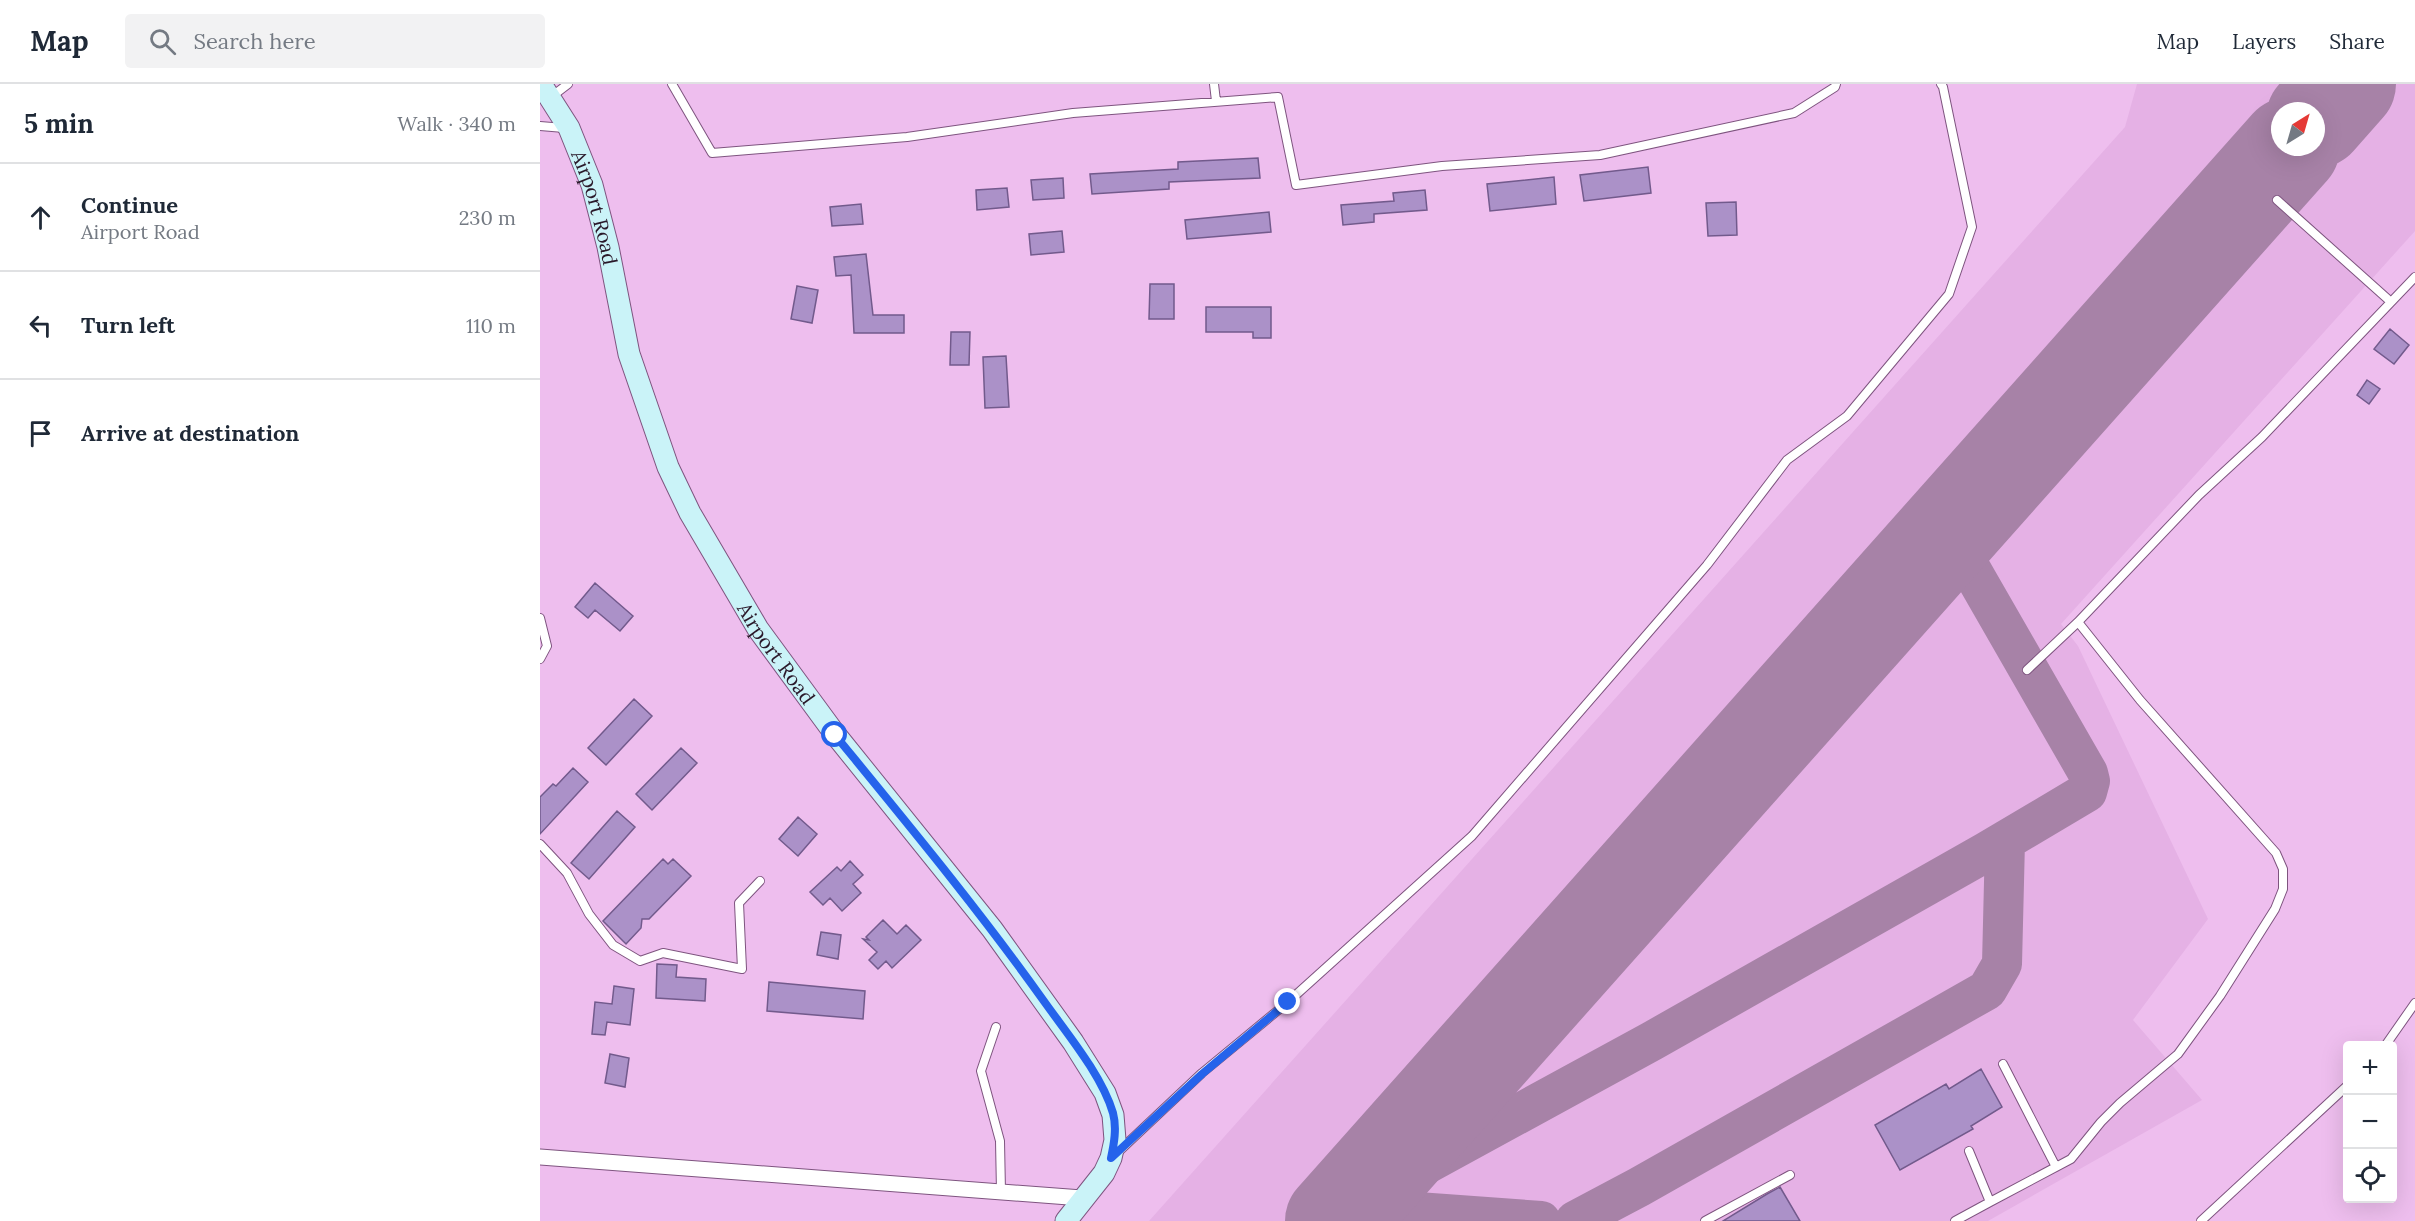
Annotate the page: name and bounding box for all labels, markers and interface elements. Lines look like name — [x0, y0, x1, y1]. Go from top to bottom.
search box — [125, 14, 545, 68]
text: Map — [30, 23, 89, 59]
icon: search — [146, 25, 179, 58]
text: Search here — [194, 27, 316, 55]
text: Map — [2156, 28, 2199, 55]
text: Layers — [2232, 28, 2296, 55]
text: Share — [2329, 28, 2385, 55]
north arrow — [2271, 102, 2325, 156]
text: 5 min — [24, 107, 94, 140]
text: Walk · 340 m — [397, 111, 516, 136]
street label: Airport Road — [566, 145, 624, 267]
text: Continue — [81, 191, 178, 219]
icon: ahead — [24, 201, 57, 234]
text: 230 m — [459, 205, 516, 230]
text: Airport Road — [81, 219, 200, 244]
icon: left — [24, 309, 57, 342]
text: Turn left — [81, 311, 175, 339]
text: 110 m — [466, 313, 516, 338]
icon: arrive — [24, 417, 57, 450]
text: Arrive at destination — [81, 419, 299, 447]
street label: Airport Road — [732, 597, 821, 709]
route start — [821, 721, 847, 747]
route end — [1274, 988, 1300, 1014]
map controls — [2343, 1041, 2397, 1203]
button: + — [2343, 1041, 2397, 1095]
button: − — [2343, 1095, 2397, 1149]
button: locate — [2343, 1149, 2397, 1203]

